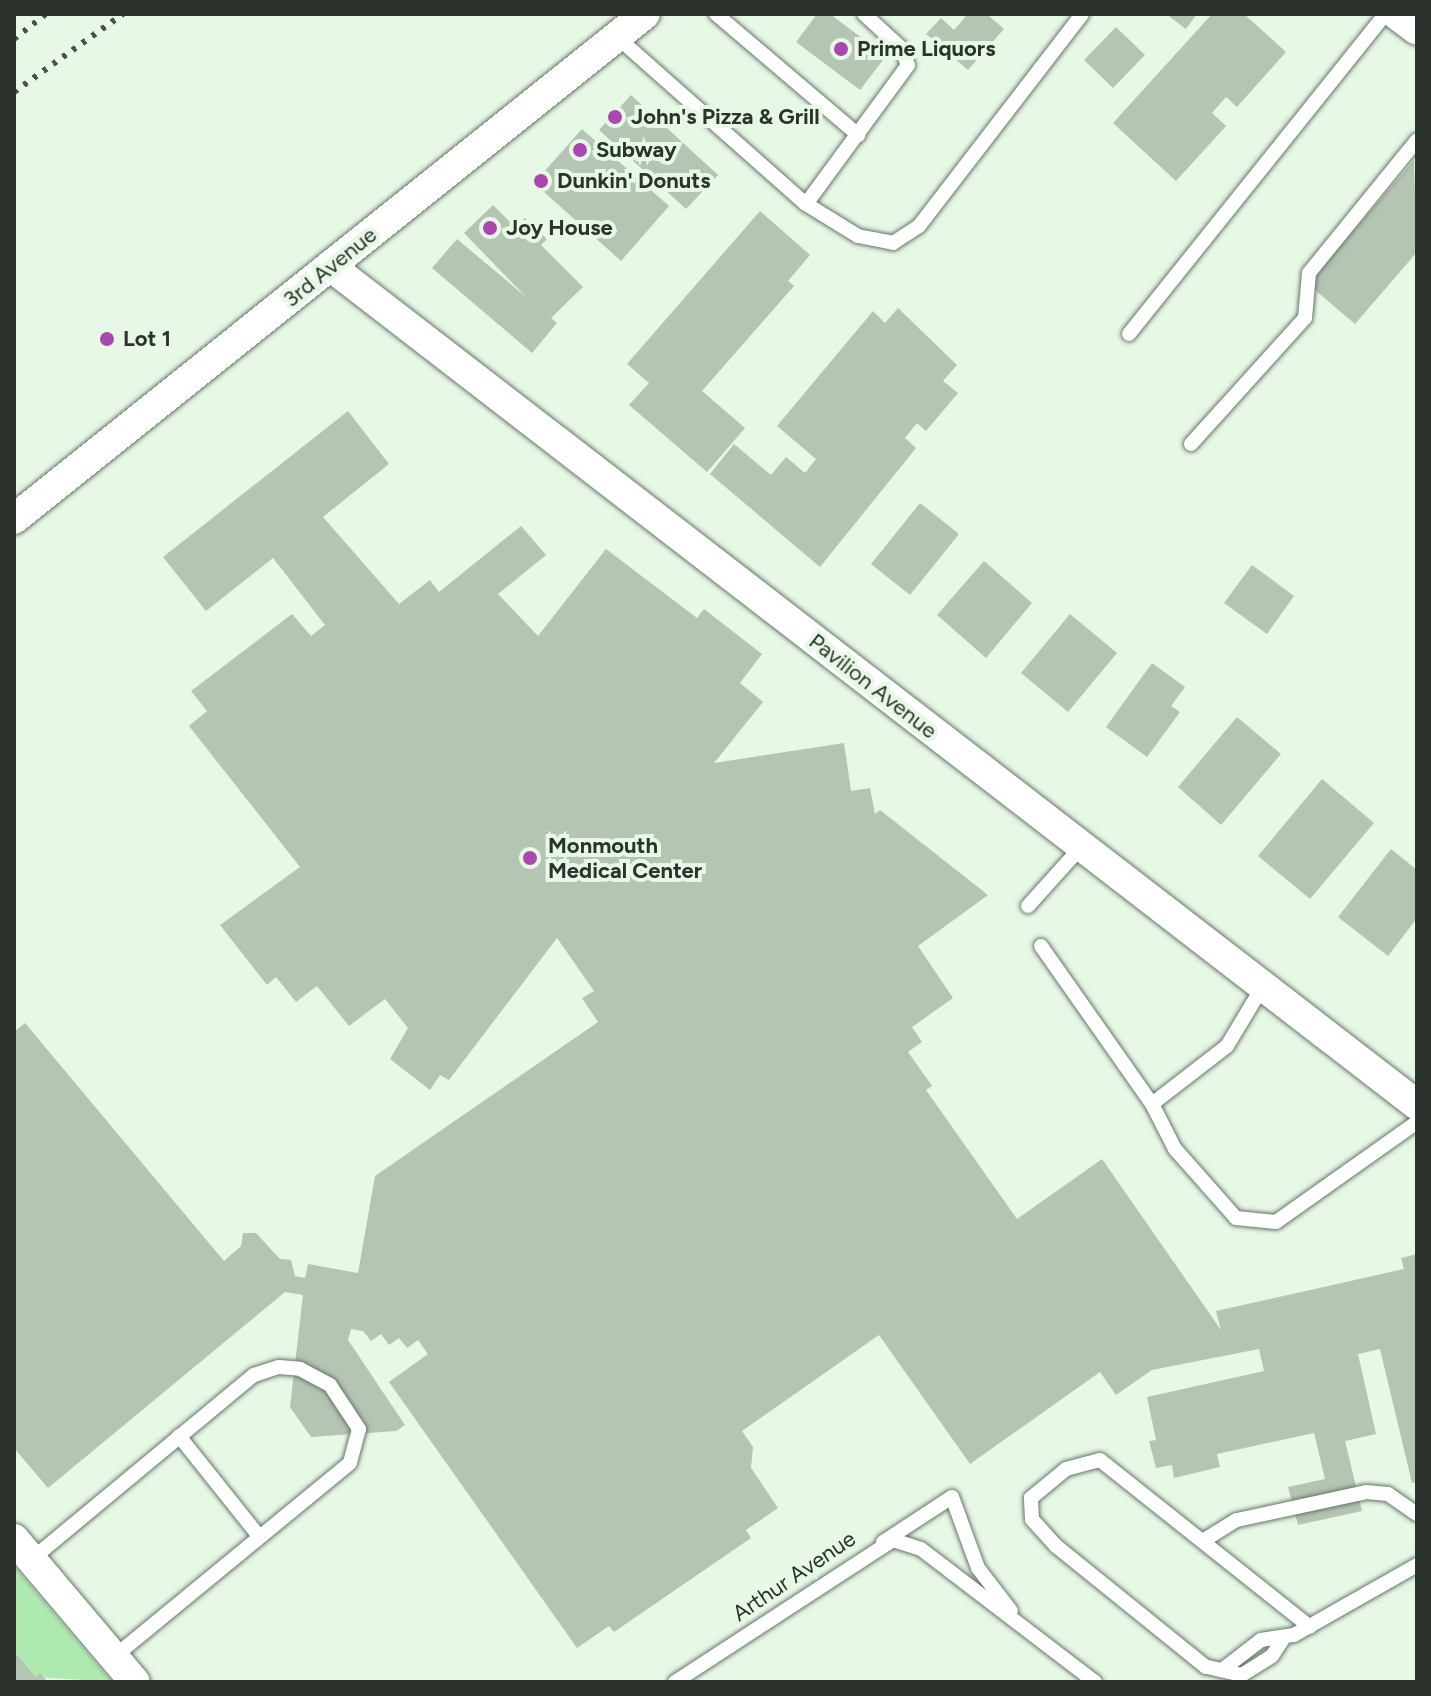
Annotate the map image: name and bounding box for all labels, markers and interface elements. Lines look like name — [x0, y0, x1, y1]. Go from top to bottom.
place label: Prime Liquors — [857, 36, 995, 62]
marker: Prime Liquors — [832, 40, 850, 58]
place label: John's Pizza & Grill — [631, 104, 820, 130]
marker: John's Pizza & Grill — [606, 108, 624, 126]
place label: Subway — [596, 137, 677, 163]
marker: Subway — [571, 141, 589, 159]
place label: Dunkin' Donuts — [557, 168, 710, 194]
marker: Dunkin' Donuts — [532, 172, 550, 190]
place label: Joy House — [506, 215, 613, 241]
marker: Joy House — [481, 219, 499, 237]
street label: 3rd Avenue — [278, 221, 382, 313]
place label: Lot 1 — [123, 326, 171, 352]
marker: Lot 1 — [98, 330, 116, 348]
street label: Pavilion Avenue — [804, 628, 942, 744]
place label: Monmouth Medical Center — [548, 832, 702, 884]
marker: Monmouth Medical Center — [519, 847, 541, 869]
street label: Arthur Avenue — [728, 1525, 860, 1627]

